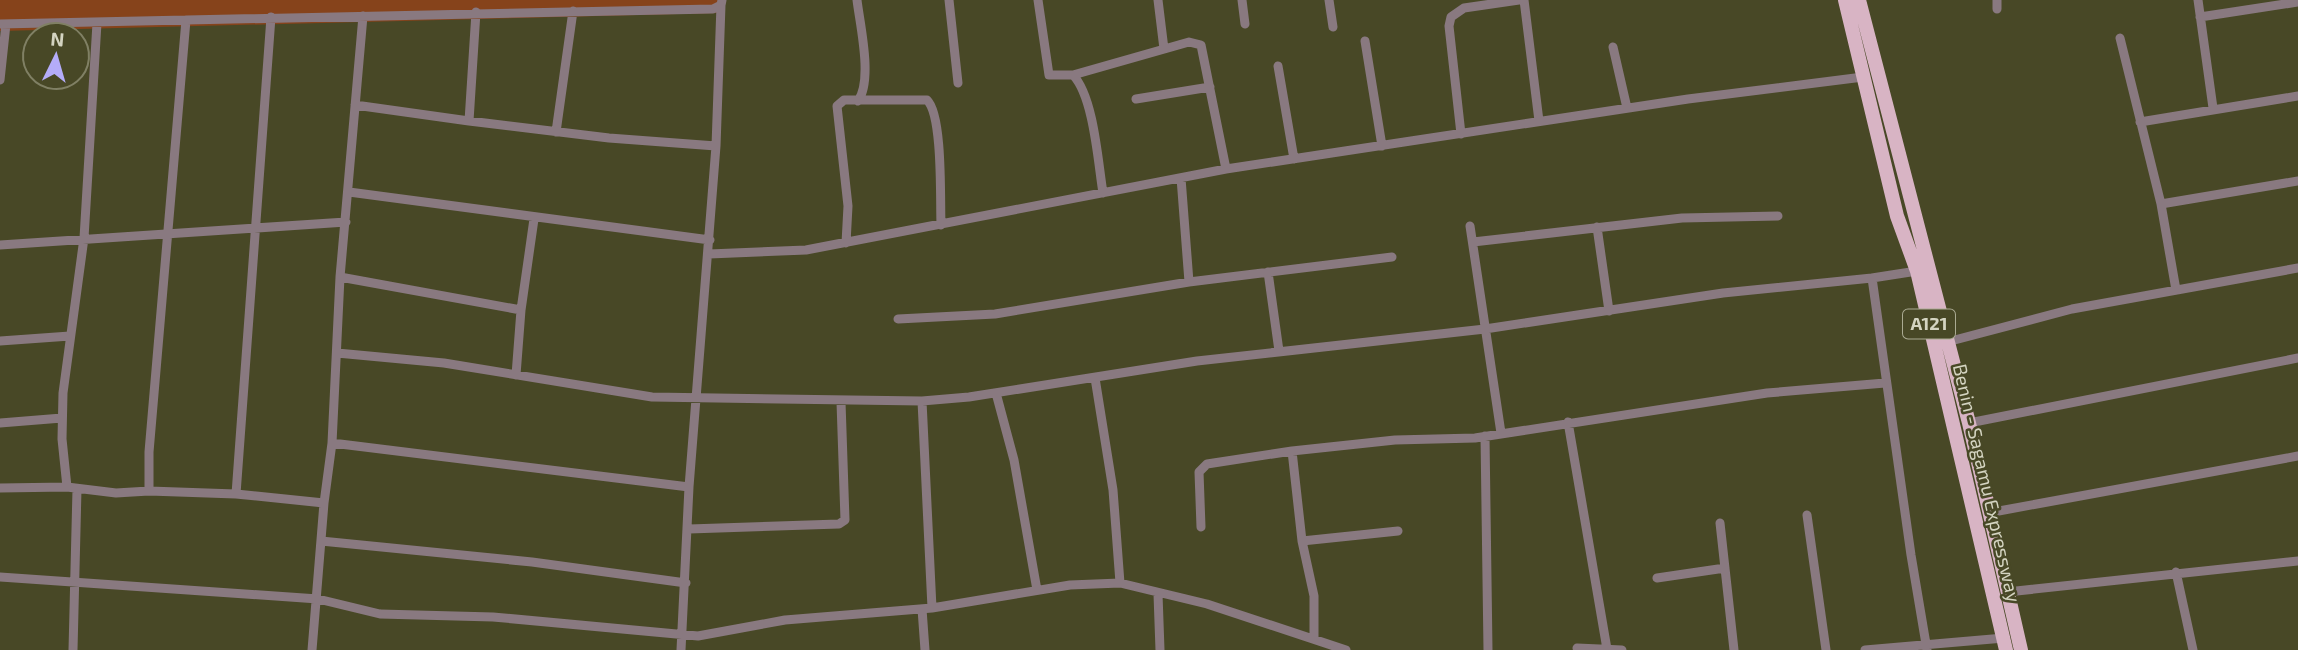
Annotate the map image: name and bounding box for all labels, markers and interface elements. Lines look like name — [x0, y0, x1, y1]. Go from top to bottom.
north arrow — [21, 21, 91, 91]
text: N — [50, 27, 65, 51]
road number: A121 — [1903, 310, 1955, 338]
street label: Benin - Sagamu Expressway — [1949, 361, 2026, 604]

